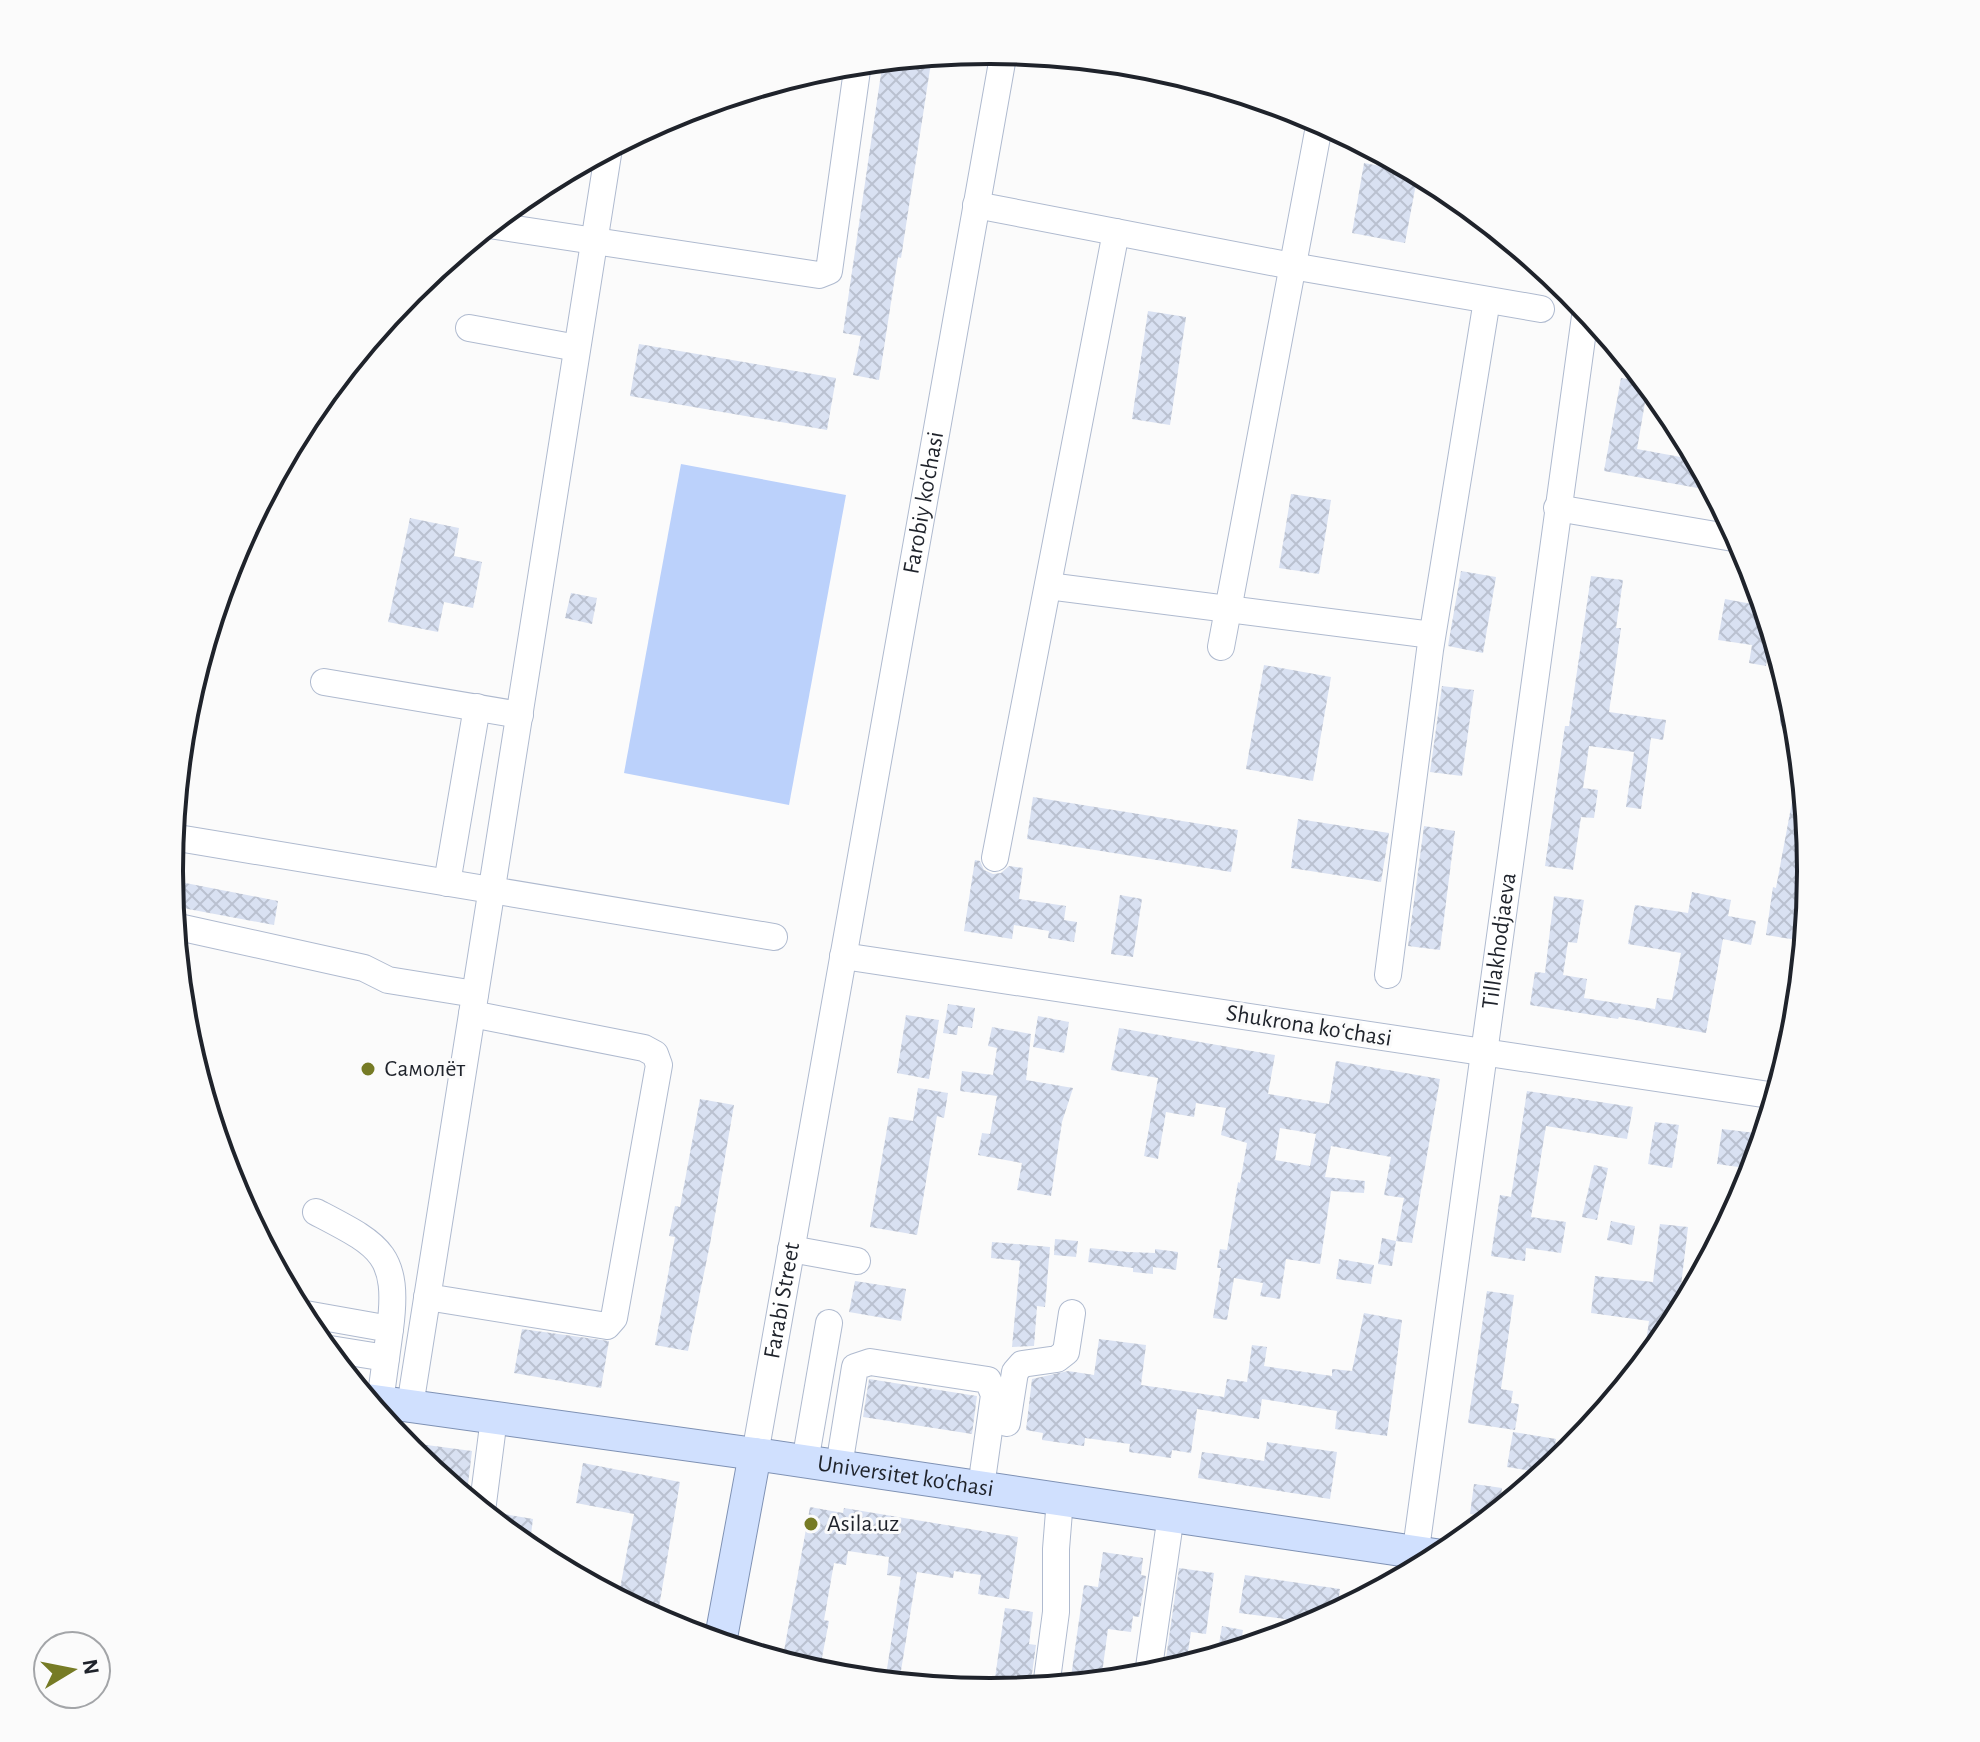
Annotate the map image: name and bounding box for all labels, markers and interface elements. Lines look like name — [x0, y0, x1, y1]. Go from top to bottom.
street label: Farobiy ko'chasi — [899, 430, 948, 576]
street label: Tillakhodjaeva — [1478, 871, 1521, 1011]
street label: Shukrona koʻchasi — [1224, 1001, 1394, 1051]
place label: Самолёт — [384, 1057, 466, 1081]
marker: Самолёт — [359, 1060, 377, 1078]
street label: Farabi Street — [760, 1240, 804, 1361]
street label: Universitet ko'chasi — [816, 1451, 995, 1501]
place label: Asila.uz — [827, 1512, 899, 1536]
marker: Asila.uz — [802, 1515, 820, 1533]
north arrow — [32, 1630, 112, 1710]
text: N — [79, 1657, 103, 1676]

